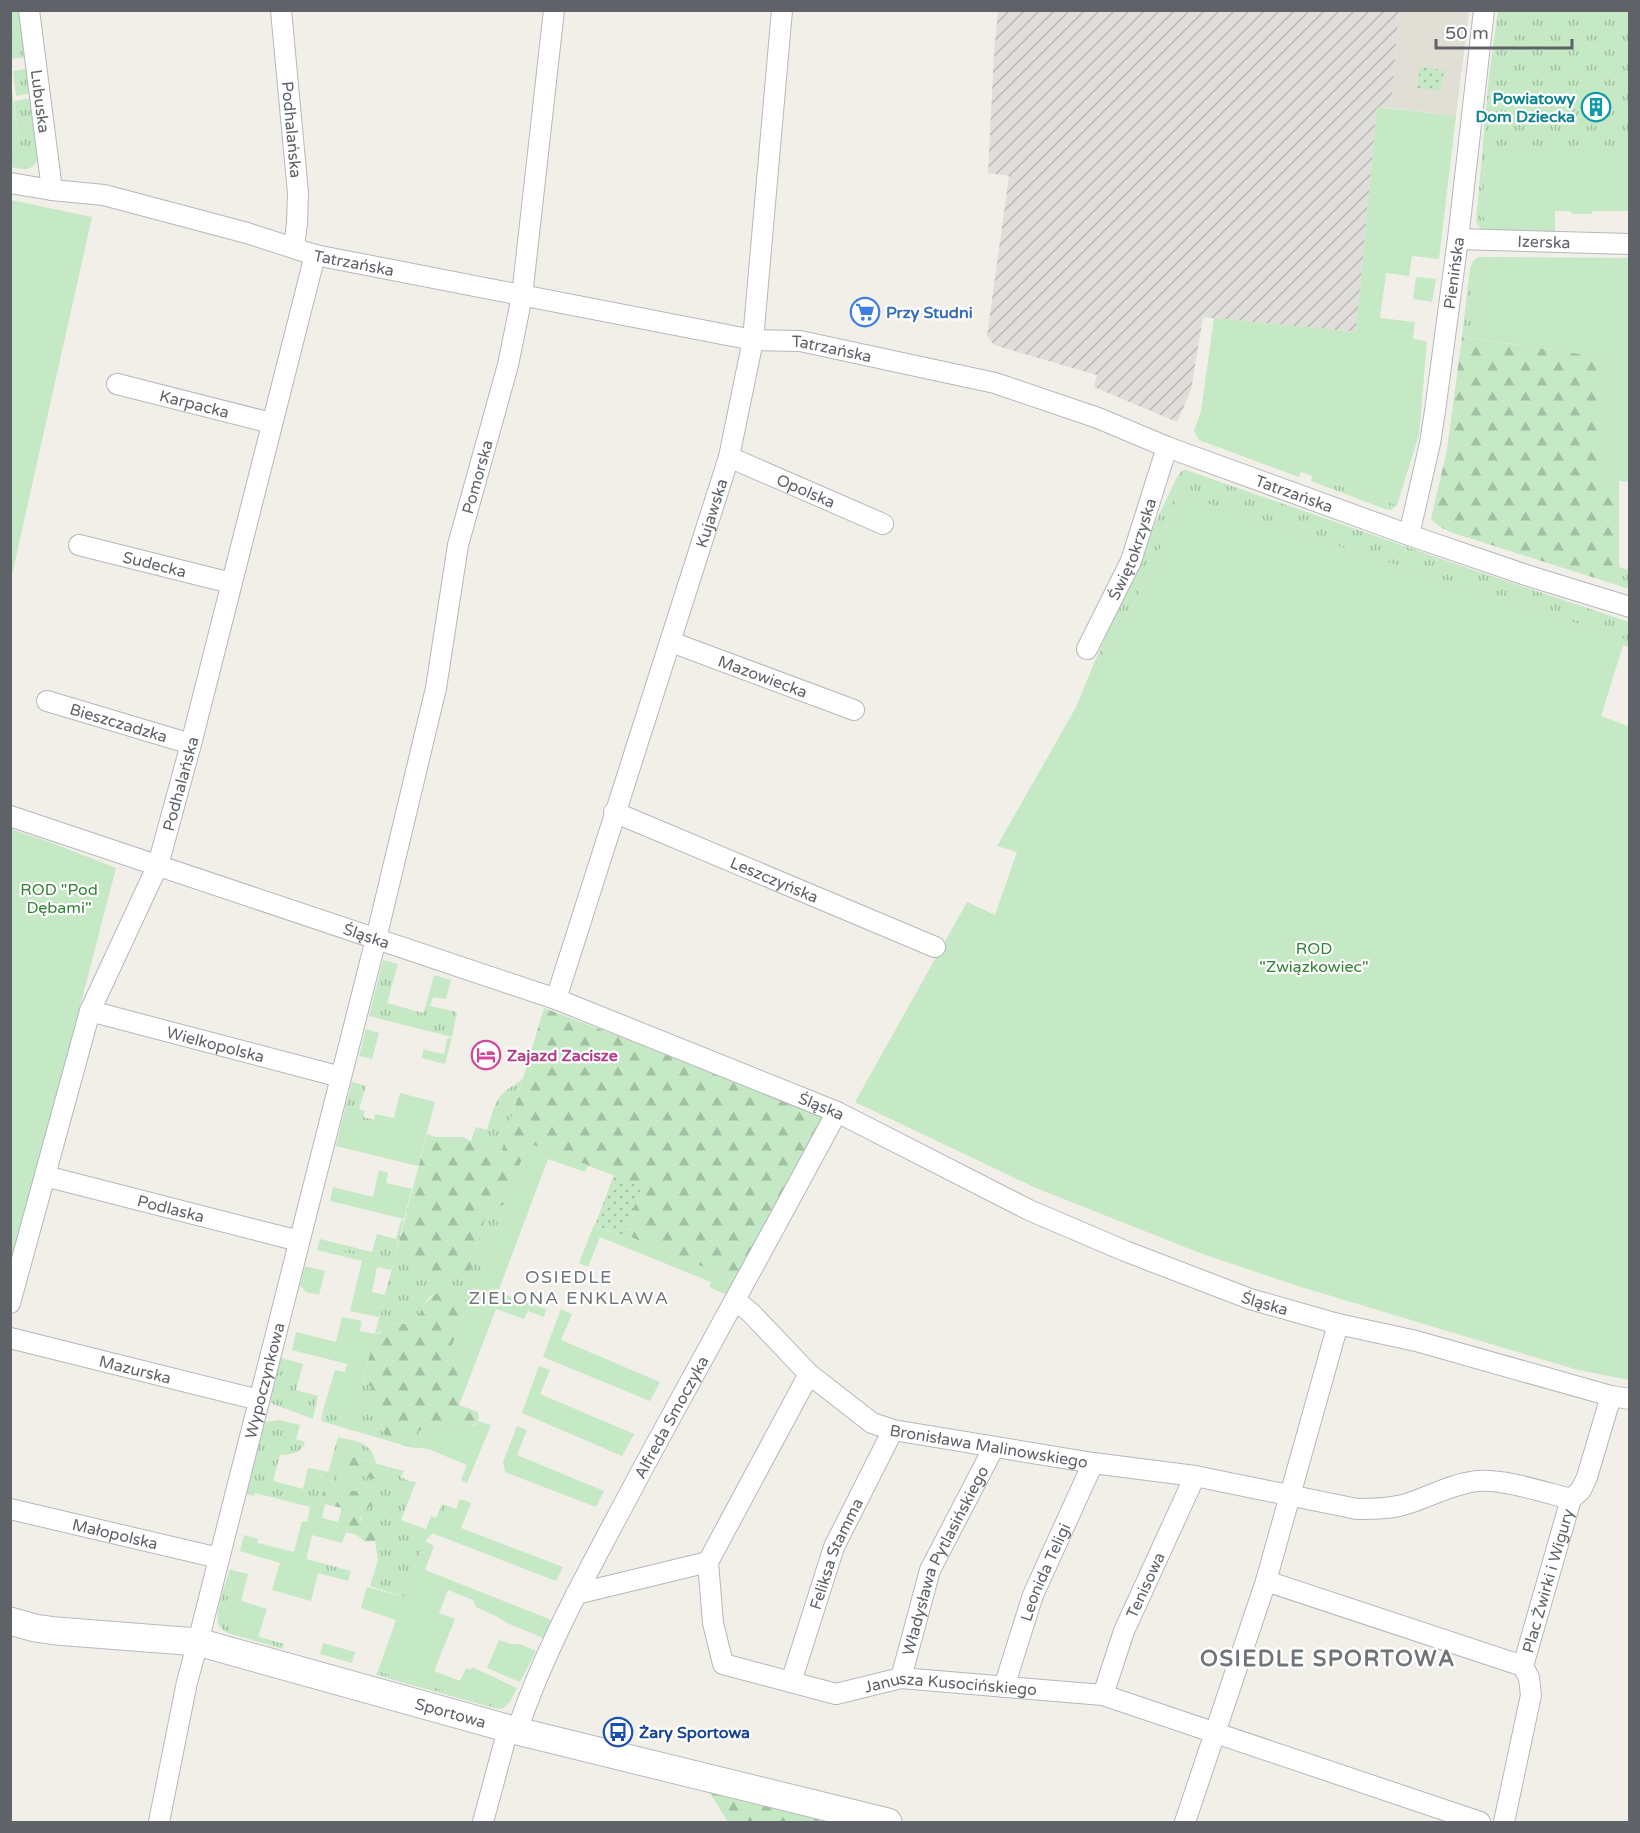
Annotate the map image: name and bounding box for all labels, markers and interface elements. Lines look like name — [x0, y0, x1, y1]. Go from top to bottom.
scale bar — [1436, 12, 1572, 50]
text: 50 m — [1445, 22, 1489, 44]
street label: Lubuska — [26, 68, 54, 134]
street label: Podhalańska — [277, 80, 306, 179]
place label: Powiatowy Dom Dziecka — [1476, 89, 1575, 127]
building icon: Powiatowy Dom Dziecka — [1580, 91, 1612, 123]
street label: Izerska — [1517, 232, 1571, 253]
street label: Pienińska — [1440, 236, 1469, 310]
street label: Tatrzańska — [312, 246, 396, 281]
supermarket icon: Przy Studni — [849, 296, 881, 328]
place label: Przy Studni — [886, 303, 973, 323]
street label: Tatrzańska — [792, 332, 874, 367]
street label: Karpacka — [157, 386, 231, 423]
street label: Pomorska — [458, 438, 498, 516]
street label: Opolska — [773, 470, 838, 513]
street label: Tatrzańska — [1252, 471, 1336, 518]
street label: Kujawska — [692, 476, 732, 550]
street label: Świętokrzyska — [1104, 496, 1161, 604]
street label: Sudecka — [121, 547, 188, 582]
street label: Mazowiecka — [715, 651, 810, 703]
street label: Bieszczadzka — [67, 699, 170, 747]
street label: Podhalańska — [159, 735, 203, 834]
street label: Leszczyńska — [727, 853, 821, 908]
park label: ROD "Pod Dębami" — [20, 880, 98, 918]
street label: Śląska — [340, 919, 392, 954]
park label: ROD "Związkowiec" — [1259, 939, 1369, 977]
street label: Wielkopolska — [164, 1023, 267, 1067]
hotel icon: Zajazd Zacisze — [470, 1039, 502, 1071]
place label: Zajazd Zacisze — [507, 1046, 618, 1066]
street label: Śląska — [795, 1088, 848, 1125]
street label: Podlaska — [135, 1191, 206, 1227]
district label: OSIEDLE ZIELONA ENKLAWA — [468, 1266, 670, 1309]
street label: Śląska — [1238, 1288, 1290, 1320]
street label: Wypoczynkowa — [241, 1321, 289, 1441]
street label: Mazurska — [97, 1352, 173, 1389]
street label: Alfreda Smoczyka — [630, 1353, 713, 1482]
street label: Bronisława Malinowskiego — [888, 1421, 1089, 1473]
street label: Władysława Pytlasińskiego — [899, 1463, 993, 1658]
street label: Feliksa Stamma — [806, 1495, 868, 1612]
street label: Plac Żwirki i Wigury — [1518, 1506, 1579, 1655]
street label: Małopolska — [70, 1515, 160, 1554]
street label: Leonida Teligi — [1016, 1520, 1075, 1624]
street label: Tenisowa — [1122, 1549, 1170, 1622]
district label: OSIEDLE SPORTOWA — [1200, 1646, 1456, 1672]
street label: Janusza Kusocińskiego — [862, 1669, 1038, 1700]
street label: Sportowa — [413, 1694, 488, 1733]
bus stop icon: Żary Sportowa — [602, 1716, 634, 1748]
place label: Żary Sportowa — [639, 1723, 750, 1743]

